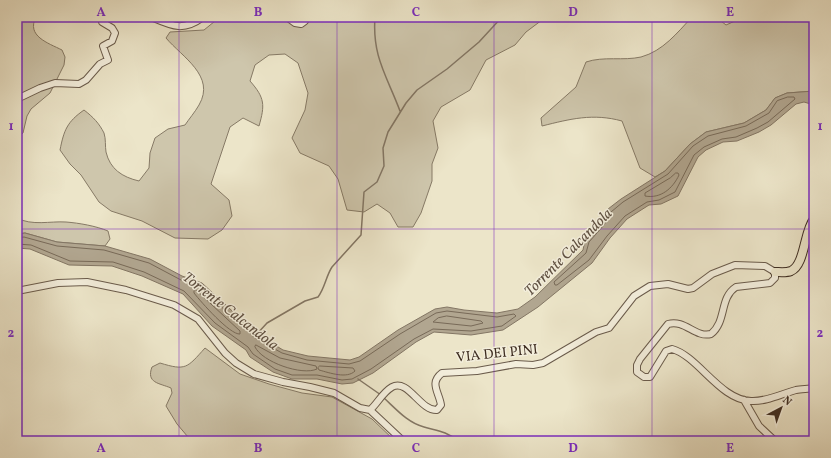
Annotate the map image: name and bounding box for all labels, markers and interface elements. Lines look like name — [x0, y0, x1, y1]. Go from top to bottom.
text: A — [96, 4, 106, 22]
text: B — [254, 4, 263, 22]
text: C — [412, 4, 420, 22]
text: D — [568, 4, 578, 22]
text: E — [726, 4, 734, 22]
text: 1 — [8, 118, 14, 136]
text: 1 — [817, 118, 823, 136]
water label: Torrente Calcandola — [520, 204, 618, 302]
water label: Torrente Calcandola — [177, 268, 283, 356]
text: 2 — [8, 325, 15, 343]
text: 2 — [817, 325, 824, 343]
street label: VIA DEI PINI — [455, 340, 539, 368]
north arrow — [761, 388, 801, 428]
text: N — [779, 393, 795, 410]
text: A — [96, 440, 106, 458]
text: B — [254, 440, 263, 458]
text: C — [412, 440, 420, 458]
text: D — [568, 440, 578, 458]
text: E — [726, 440, 734, 458]

